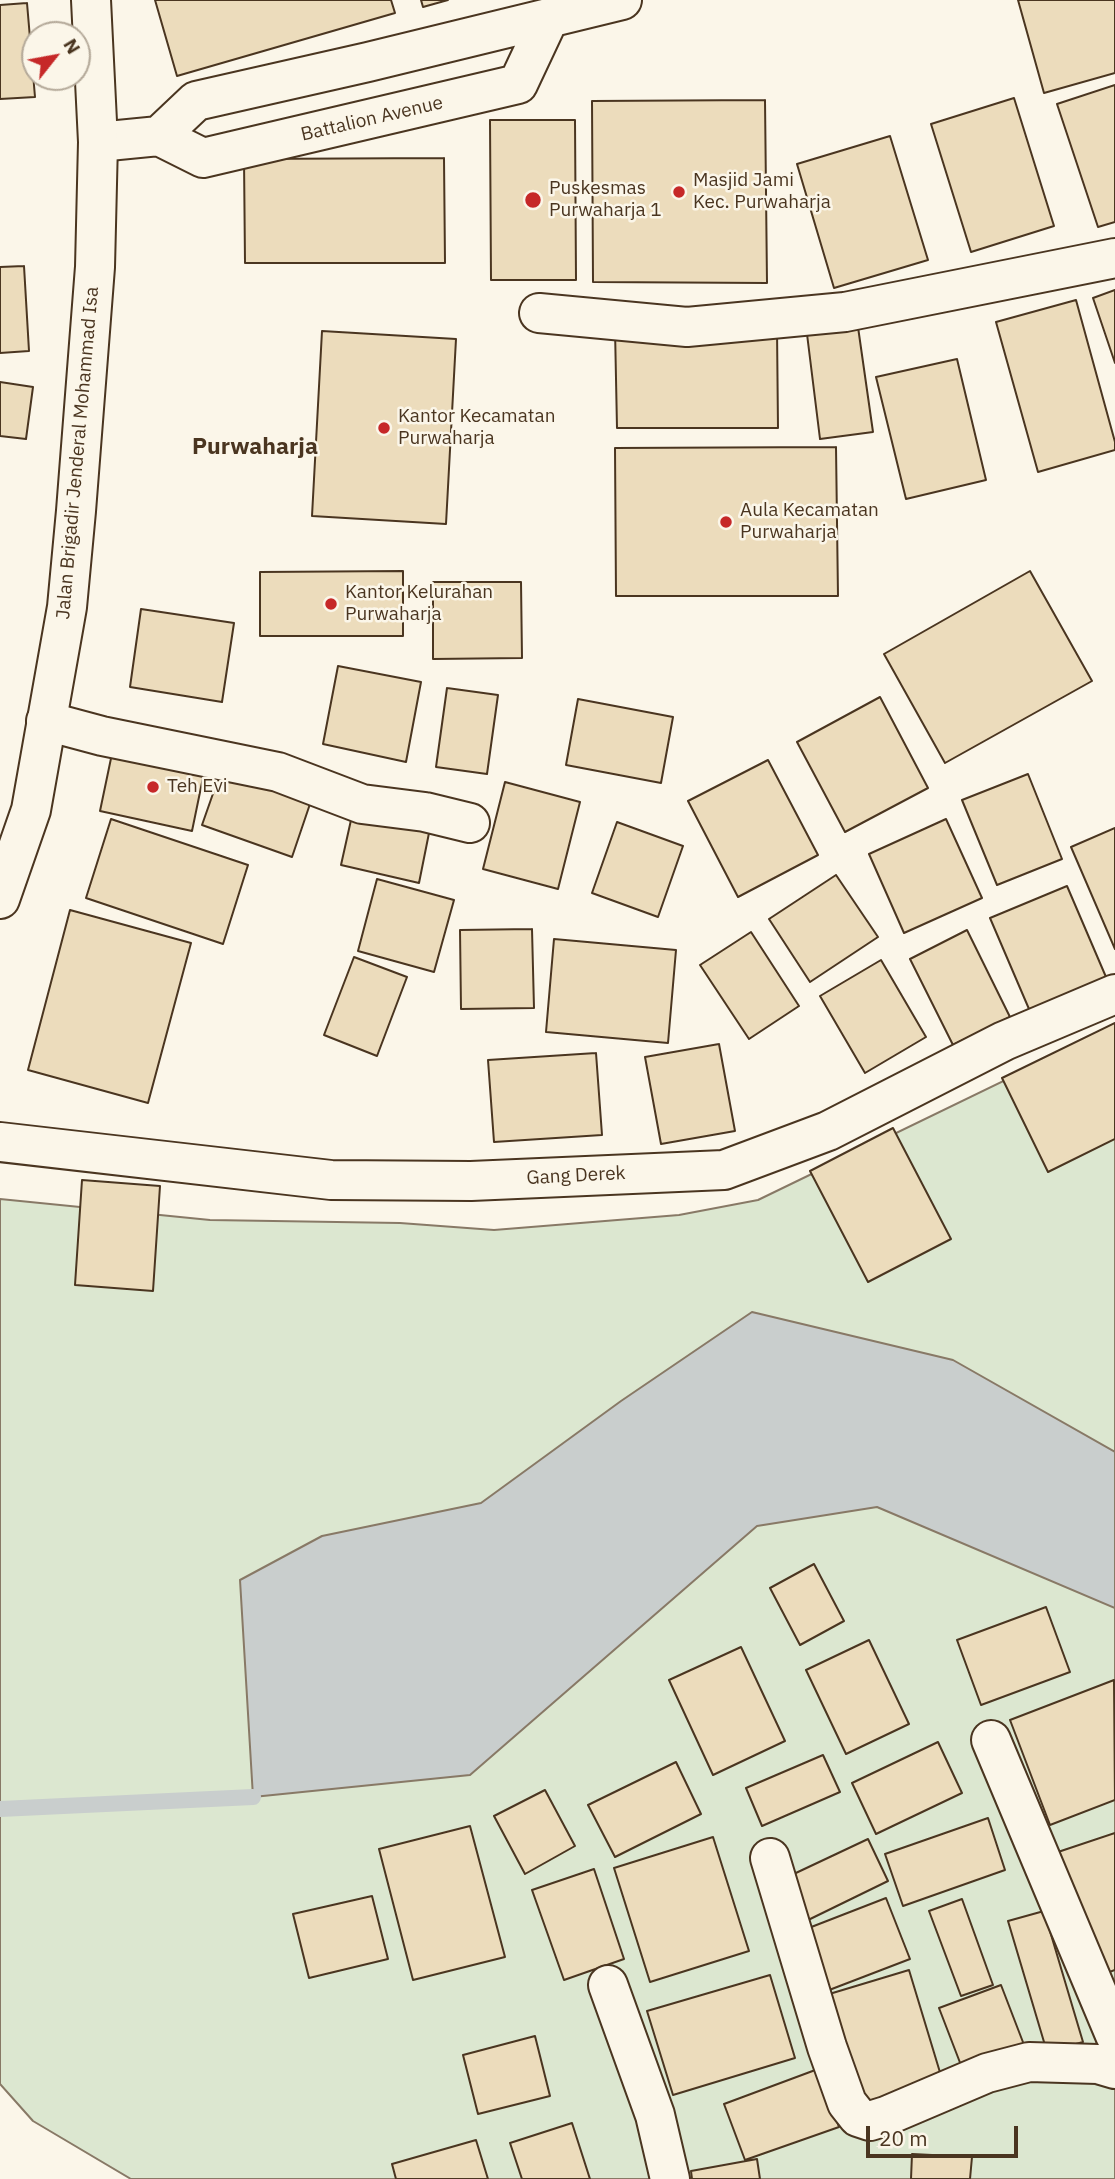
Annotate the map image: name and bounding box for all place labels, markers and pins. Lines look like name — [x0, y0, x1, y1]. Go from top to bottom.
place label: Masjid Jami Kec. Purwaharja — [693, 170, 831, 214]
place label: Puskesmas Purwaharja 1 — [549, 178, 662, 222]
marker: Masjid Jami Kec. Purwaharja — [671, 184, 687, 200]
marker: Puskesmas Purwaharja 1 — [523, 190, 543, 210]
place label: Kantor Kecamatan Purwaharja — [398, 406, 555, 450]
marker: Kantor Kecamatan Purwaharja — [376, 420, 392, 436]
place label: Aula Kecamatan Purwaharja — [740, 500, 879, 544]
marker: Aula Kecamatan Purwaharja — [718, 514, 734, 530]
place label: Kantor Kelurahan Purwaharja — [345, 582, 493, 626]
marker: Kantor Kelurahan Purwaharja — [323, 596, 339, 612]
place label: Teh Evi — [167, 776, 228, 798]
marker: Teh Evi — [145, 779, 161, 795]

